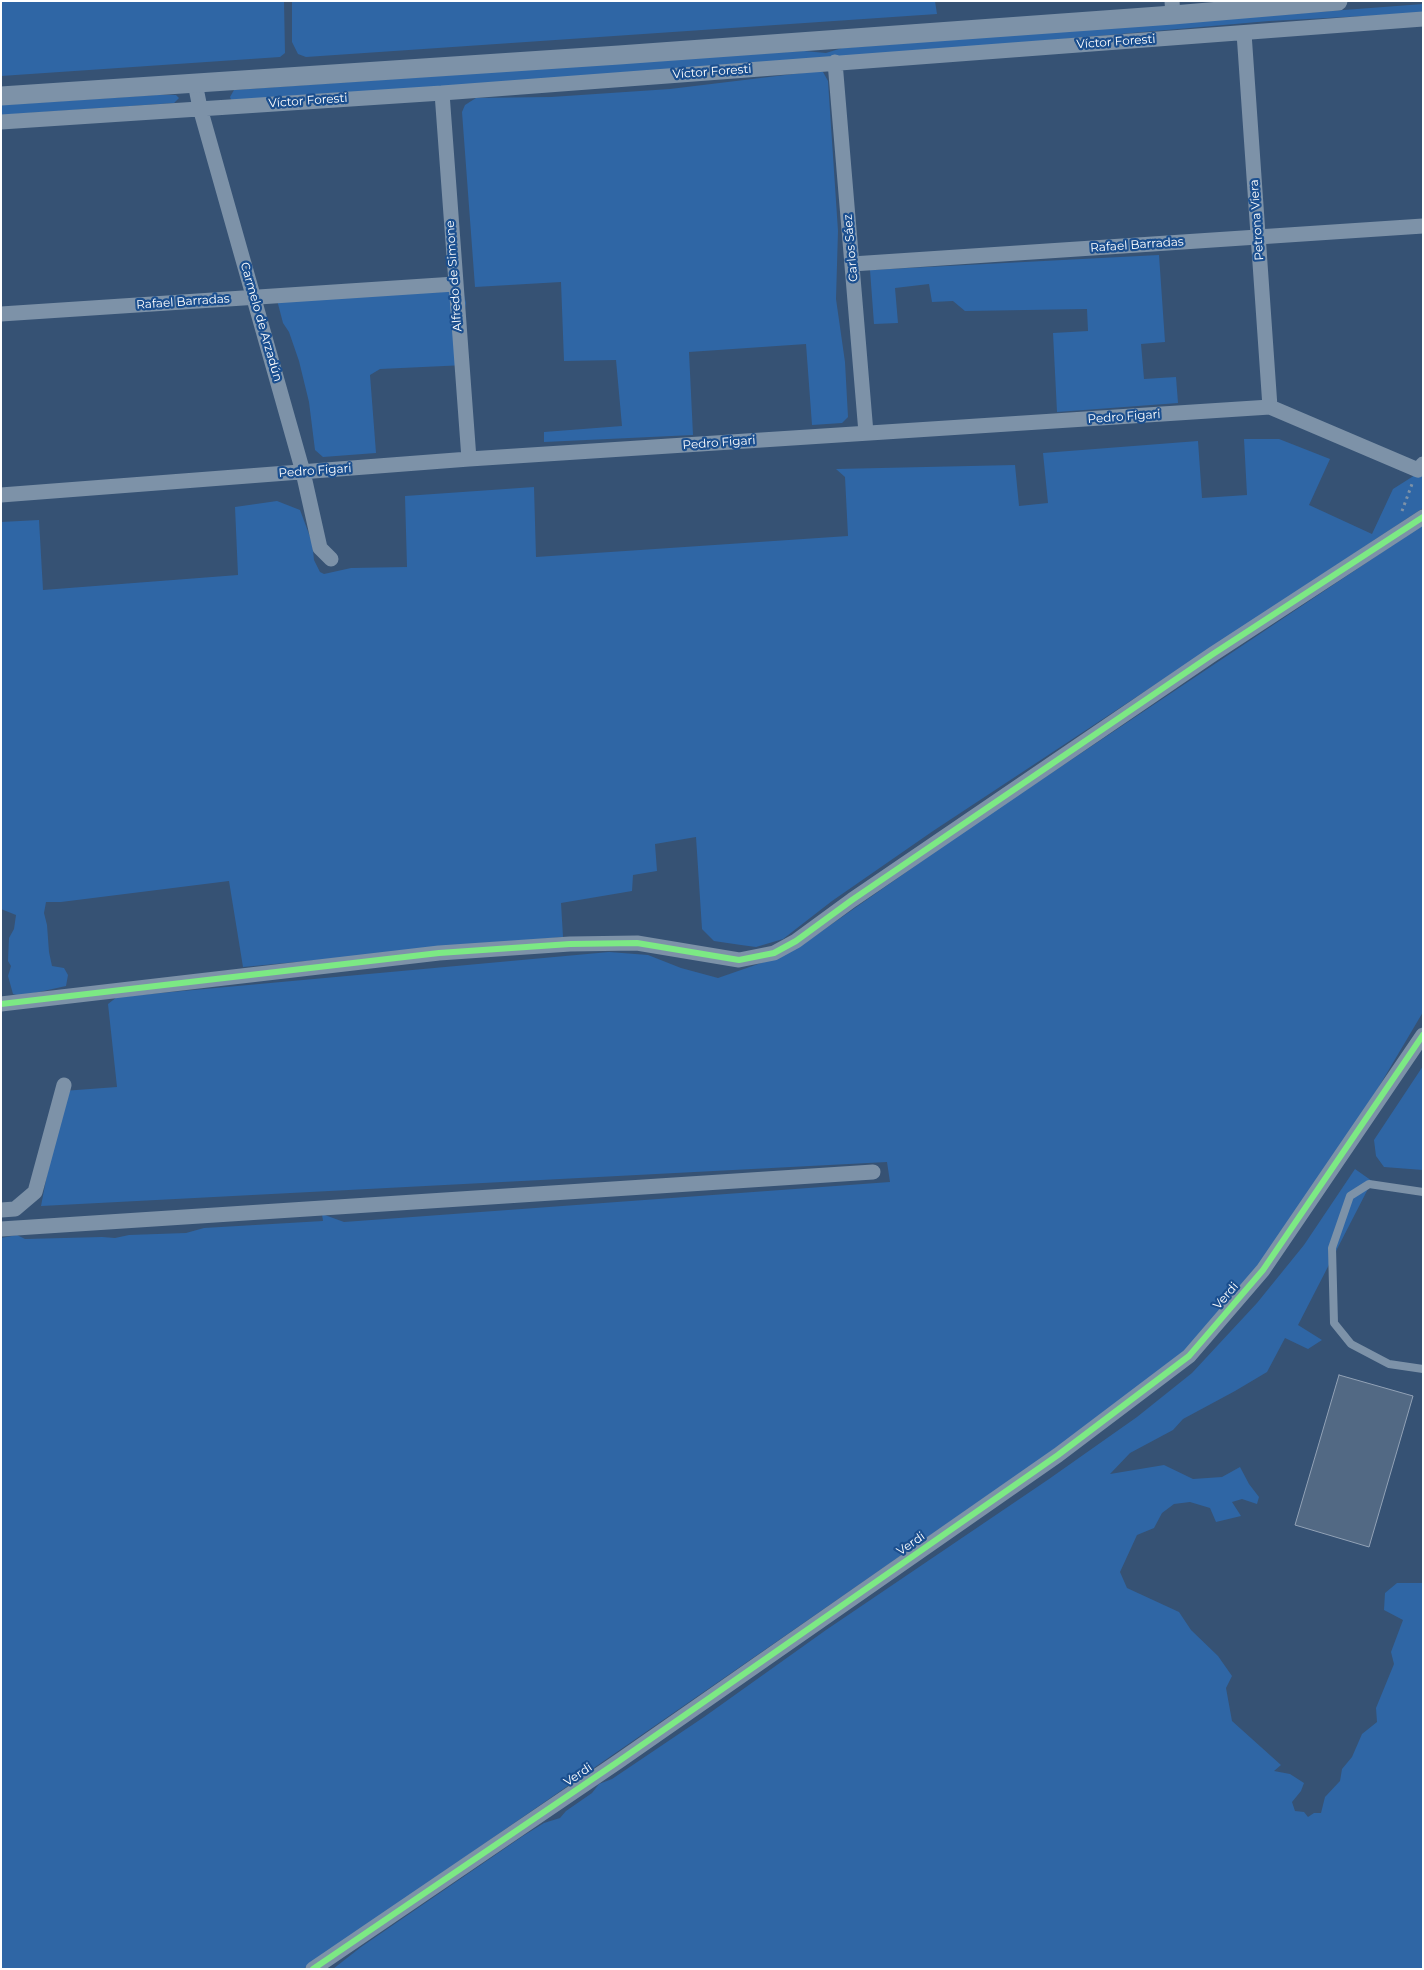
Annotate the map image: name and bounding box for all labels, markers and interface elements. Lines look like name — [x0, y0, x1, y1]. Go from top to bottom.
street label: Víctor Foresti — [1076, 32, 1156, 52]
street label: Víctor Foresti — [672, 62, 752, 82]
street label: Víctor Foresti — [268, 91, 348, 111]
street label: Petrona Viera — [1247, 179, 1267, 261]
street label: Carlos Sáez — [841, 214, 861, 282]
street label: Alfredo de Simone — [443, 220, 465, 332]
street label: Rafael Barradas — [1090, 235, 1184, 255]
street label: Carmelo de Arzadún — [237, 261, 285, 383]
street label: Rafael Barradas — [136, 292, 230, 312]
street label: Pedro Figari — [1087, 407, 1161, 427]
street label: Pedro Figari — [682, 433, 756, 453]
street label: Pedro Figari — [278, 461, 352, 481]
street label: Verdi — [1210, 1280, 1242, 1312]
street label: Verdi — [894, 1529, 928, 1559]
street label: Verdi — [561, 1760, 595, 1790]

